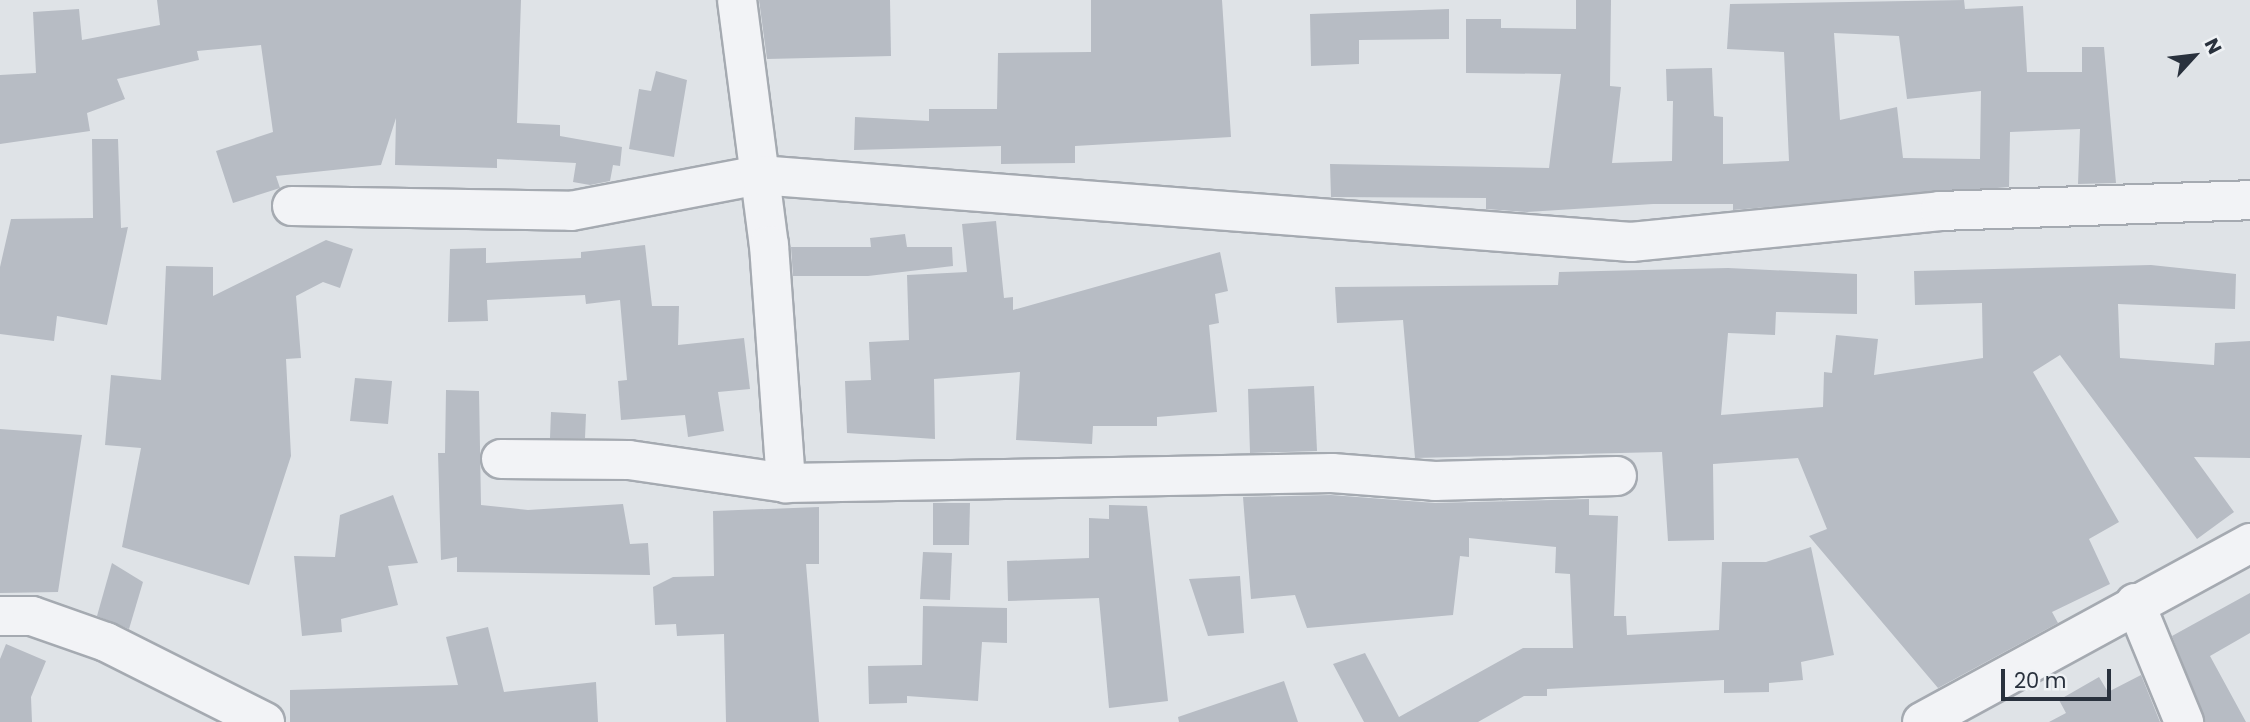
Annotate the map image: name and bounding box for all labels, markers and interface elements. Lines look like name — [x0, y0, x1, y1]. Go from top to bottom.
north arrow — [2159, 21, 2229, 91]
text: N — [2198, 34, 2228, 59]
scale bar — [2005, 656, 2115, 700]
text: 20 m — [2014, 666, 2067, 695]

